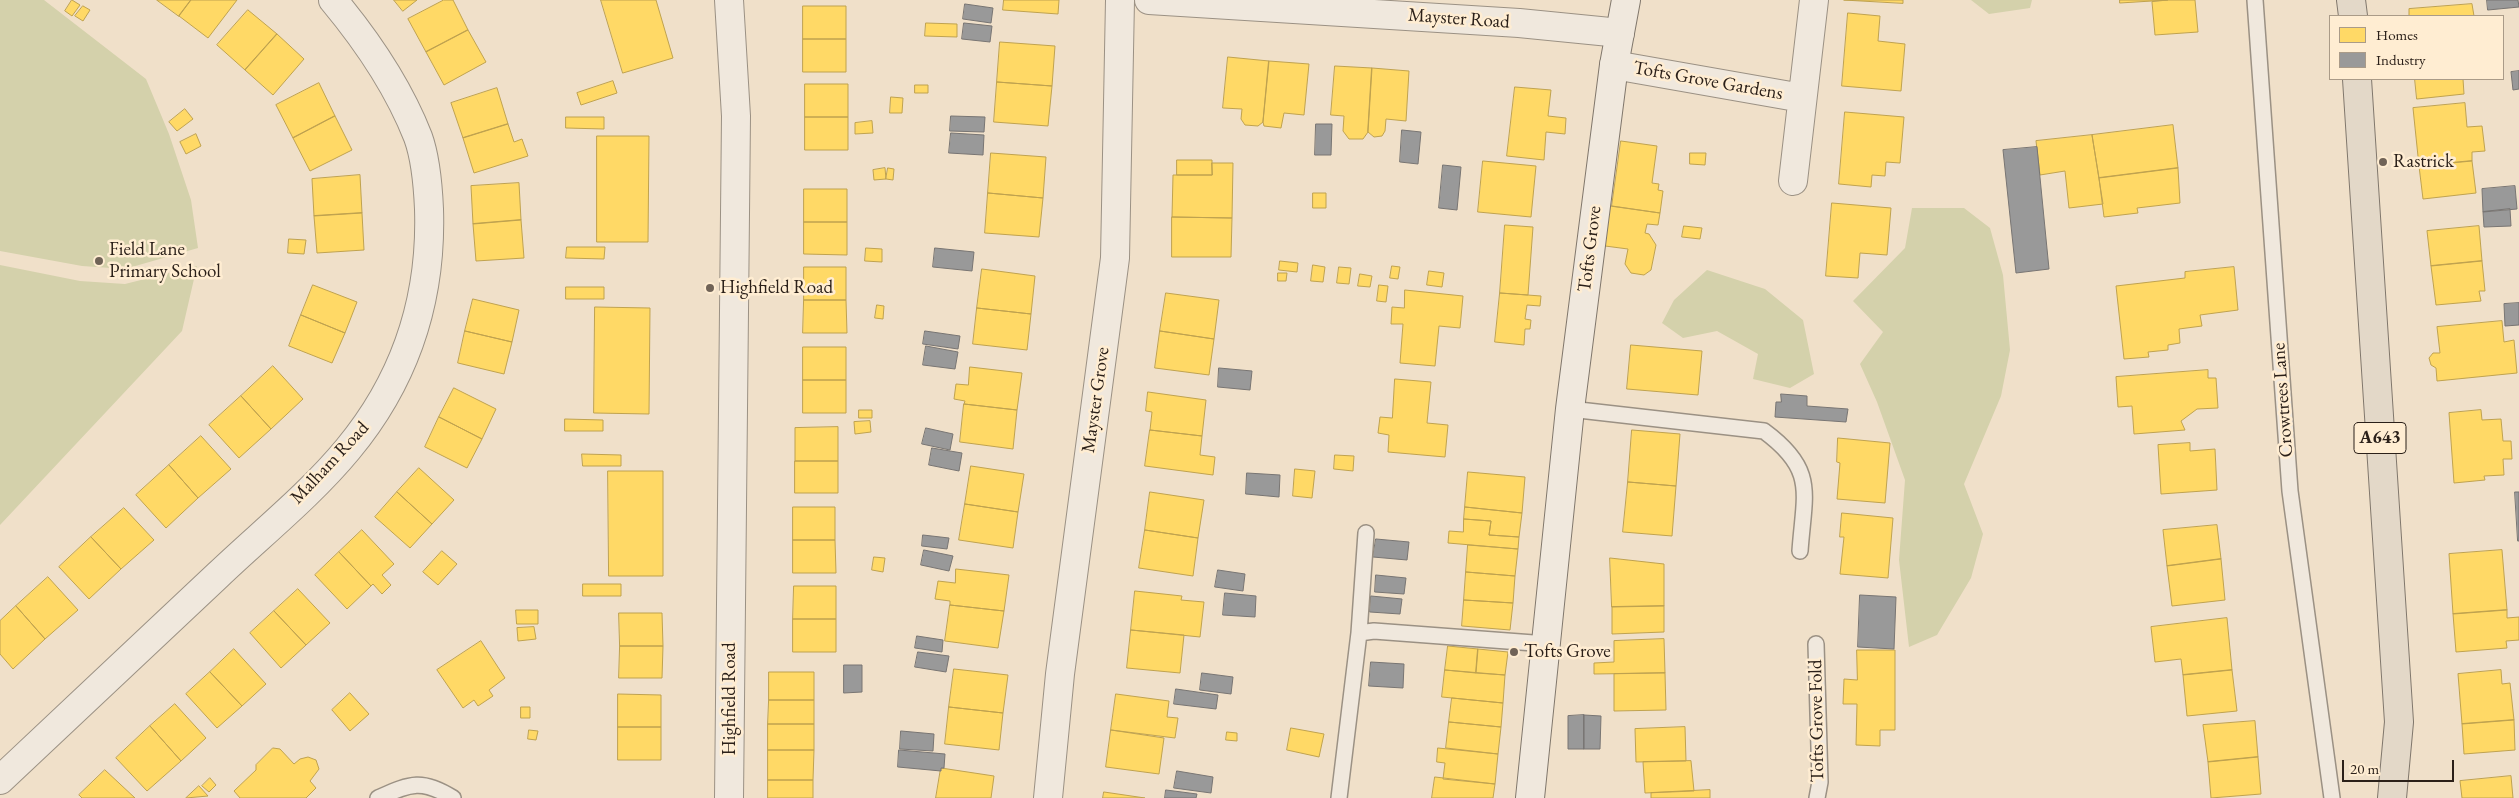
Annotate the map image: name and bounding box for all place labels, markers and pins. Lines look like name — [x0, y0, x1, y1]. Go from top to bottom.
place label: Rastrick — [2393, 151, 2454, 173]
marker: Rastrick — [2377, 156, 2389, 168]
place label: Field Lane Primary School — [109, 239, 221, 283]
marker: Field Lane Primary School — [93, 255, 105, 267]
place label: Highfield Road — [720, 277, 833, 299]
marker: Highfield Road — [704, 282, 716, 294]
place label: Tofts Grove — [1524, 641, 1611, 663]
marker: Tofts Grove — [1508, 646, 1520, 658]

